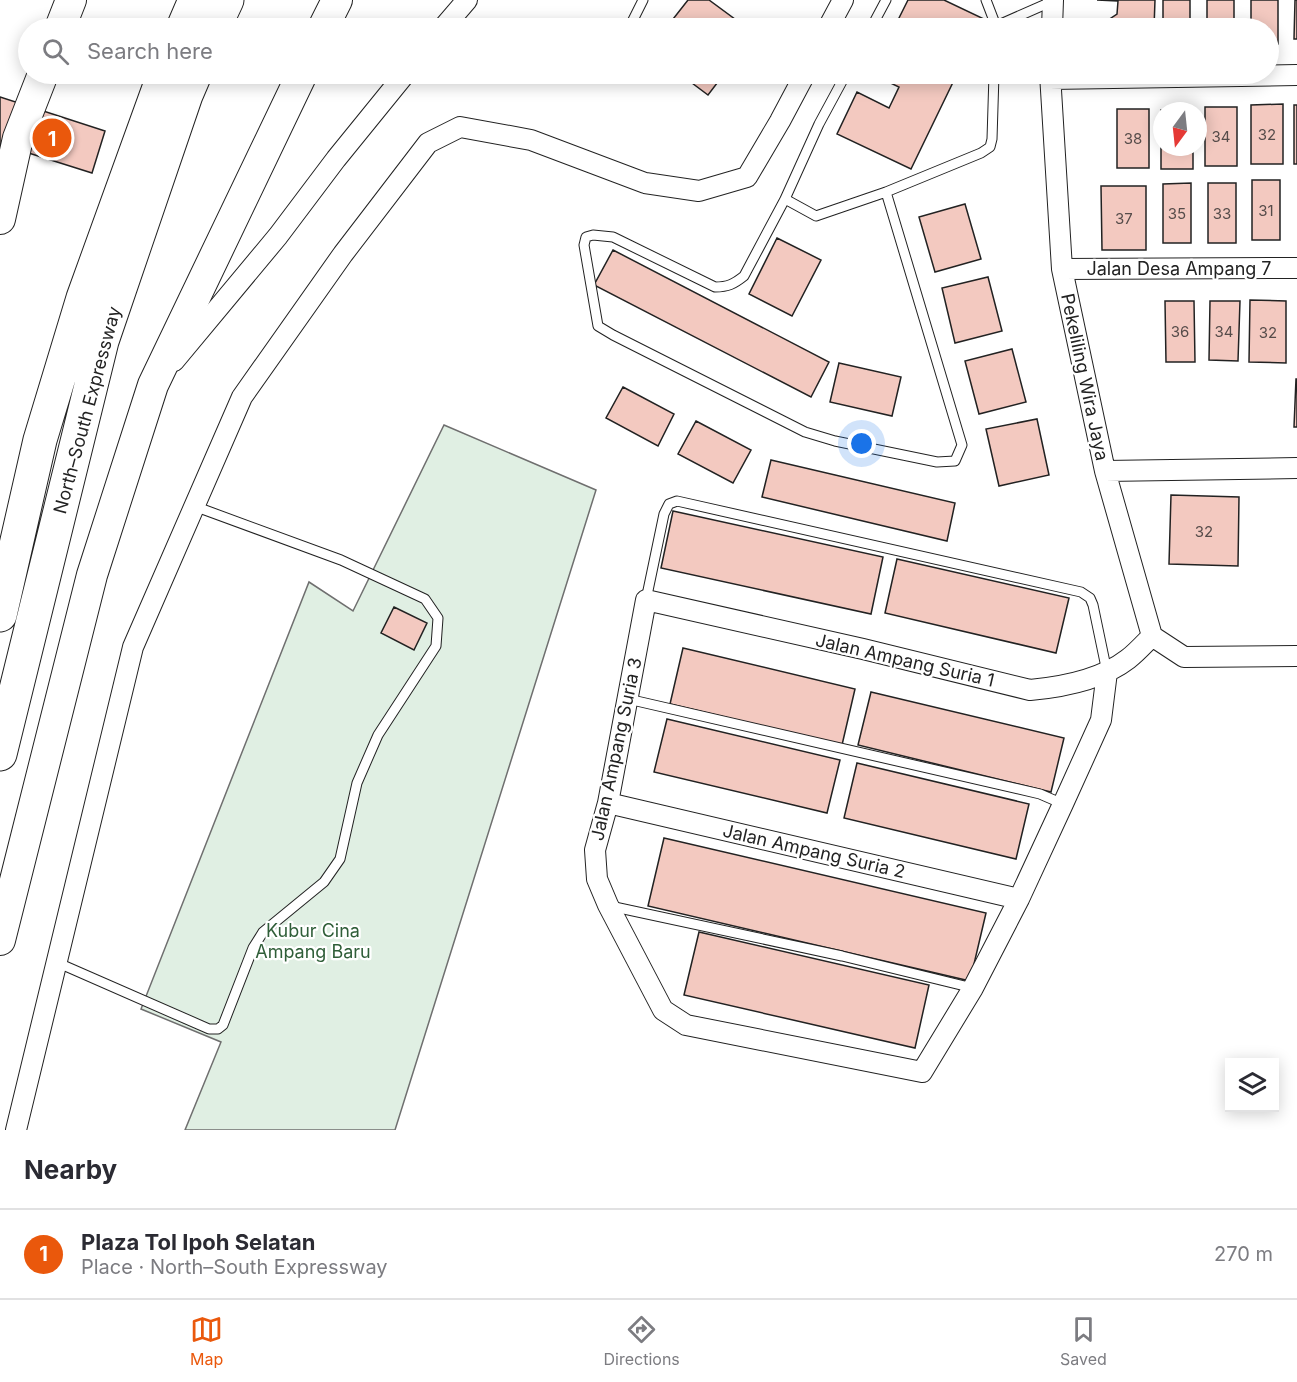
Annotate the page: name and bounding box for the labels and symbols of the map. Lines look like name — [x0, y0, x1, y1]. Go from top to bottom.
north arrow — [1153, 102, 1207, 156]
pin: 1 — [32, 116, 72, 160]
house number: 32 — [1258, 125, 1276, 144]
house number: 34 — [1212, 127, 1230, 146]
house number: 38 — [1124, 129, 1142, 148]
house number: 31 — [1258, 201, 1274, 220]
house number: 35 — [1168, 204, 1186, 223]
house number: 33 — [1213, 204, 1231, 223]
house number: 37 — [1115, 209, 1133, 228]
street label: Jalan Desa Ampang 7 — [1086, 258, 1272, 279]
street label: Pekeliling Wira Jaya — [1057, 292, 1113, 462]
street label: North–South Expressway — [49, 304, 125, 516]
house number: 36 — [1171, 322, 1189, 341]
house number: 34 — [1215, 322, 1233, 341]
house number: 32 — [1259, 323, 1277, 342]
your location — [847, 429, 876, 458]
house number: 32 — [1195, 522, 1213, 541]
street label: Jalan Ampang Suria 1 — [814, 629, 996, 691]
street label: Jalan Ampang Suria 3 — [586, 656, 646, 842]
street label: Jalan Ampang Suria 2 — [721, 820, 907, 882]
park label: Kubur Cina Ampang Baru — [255, 920, 371, 962]

